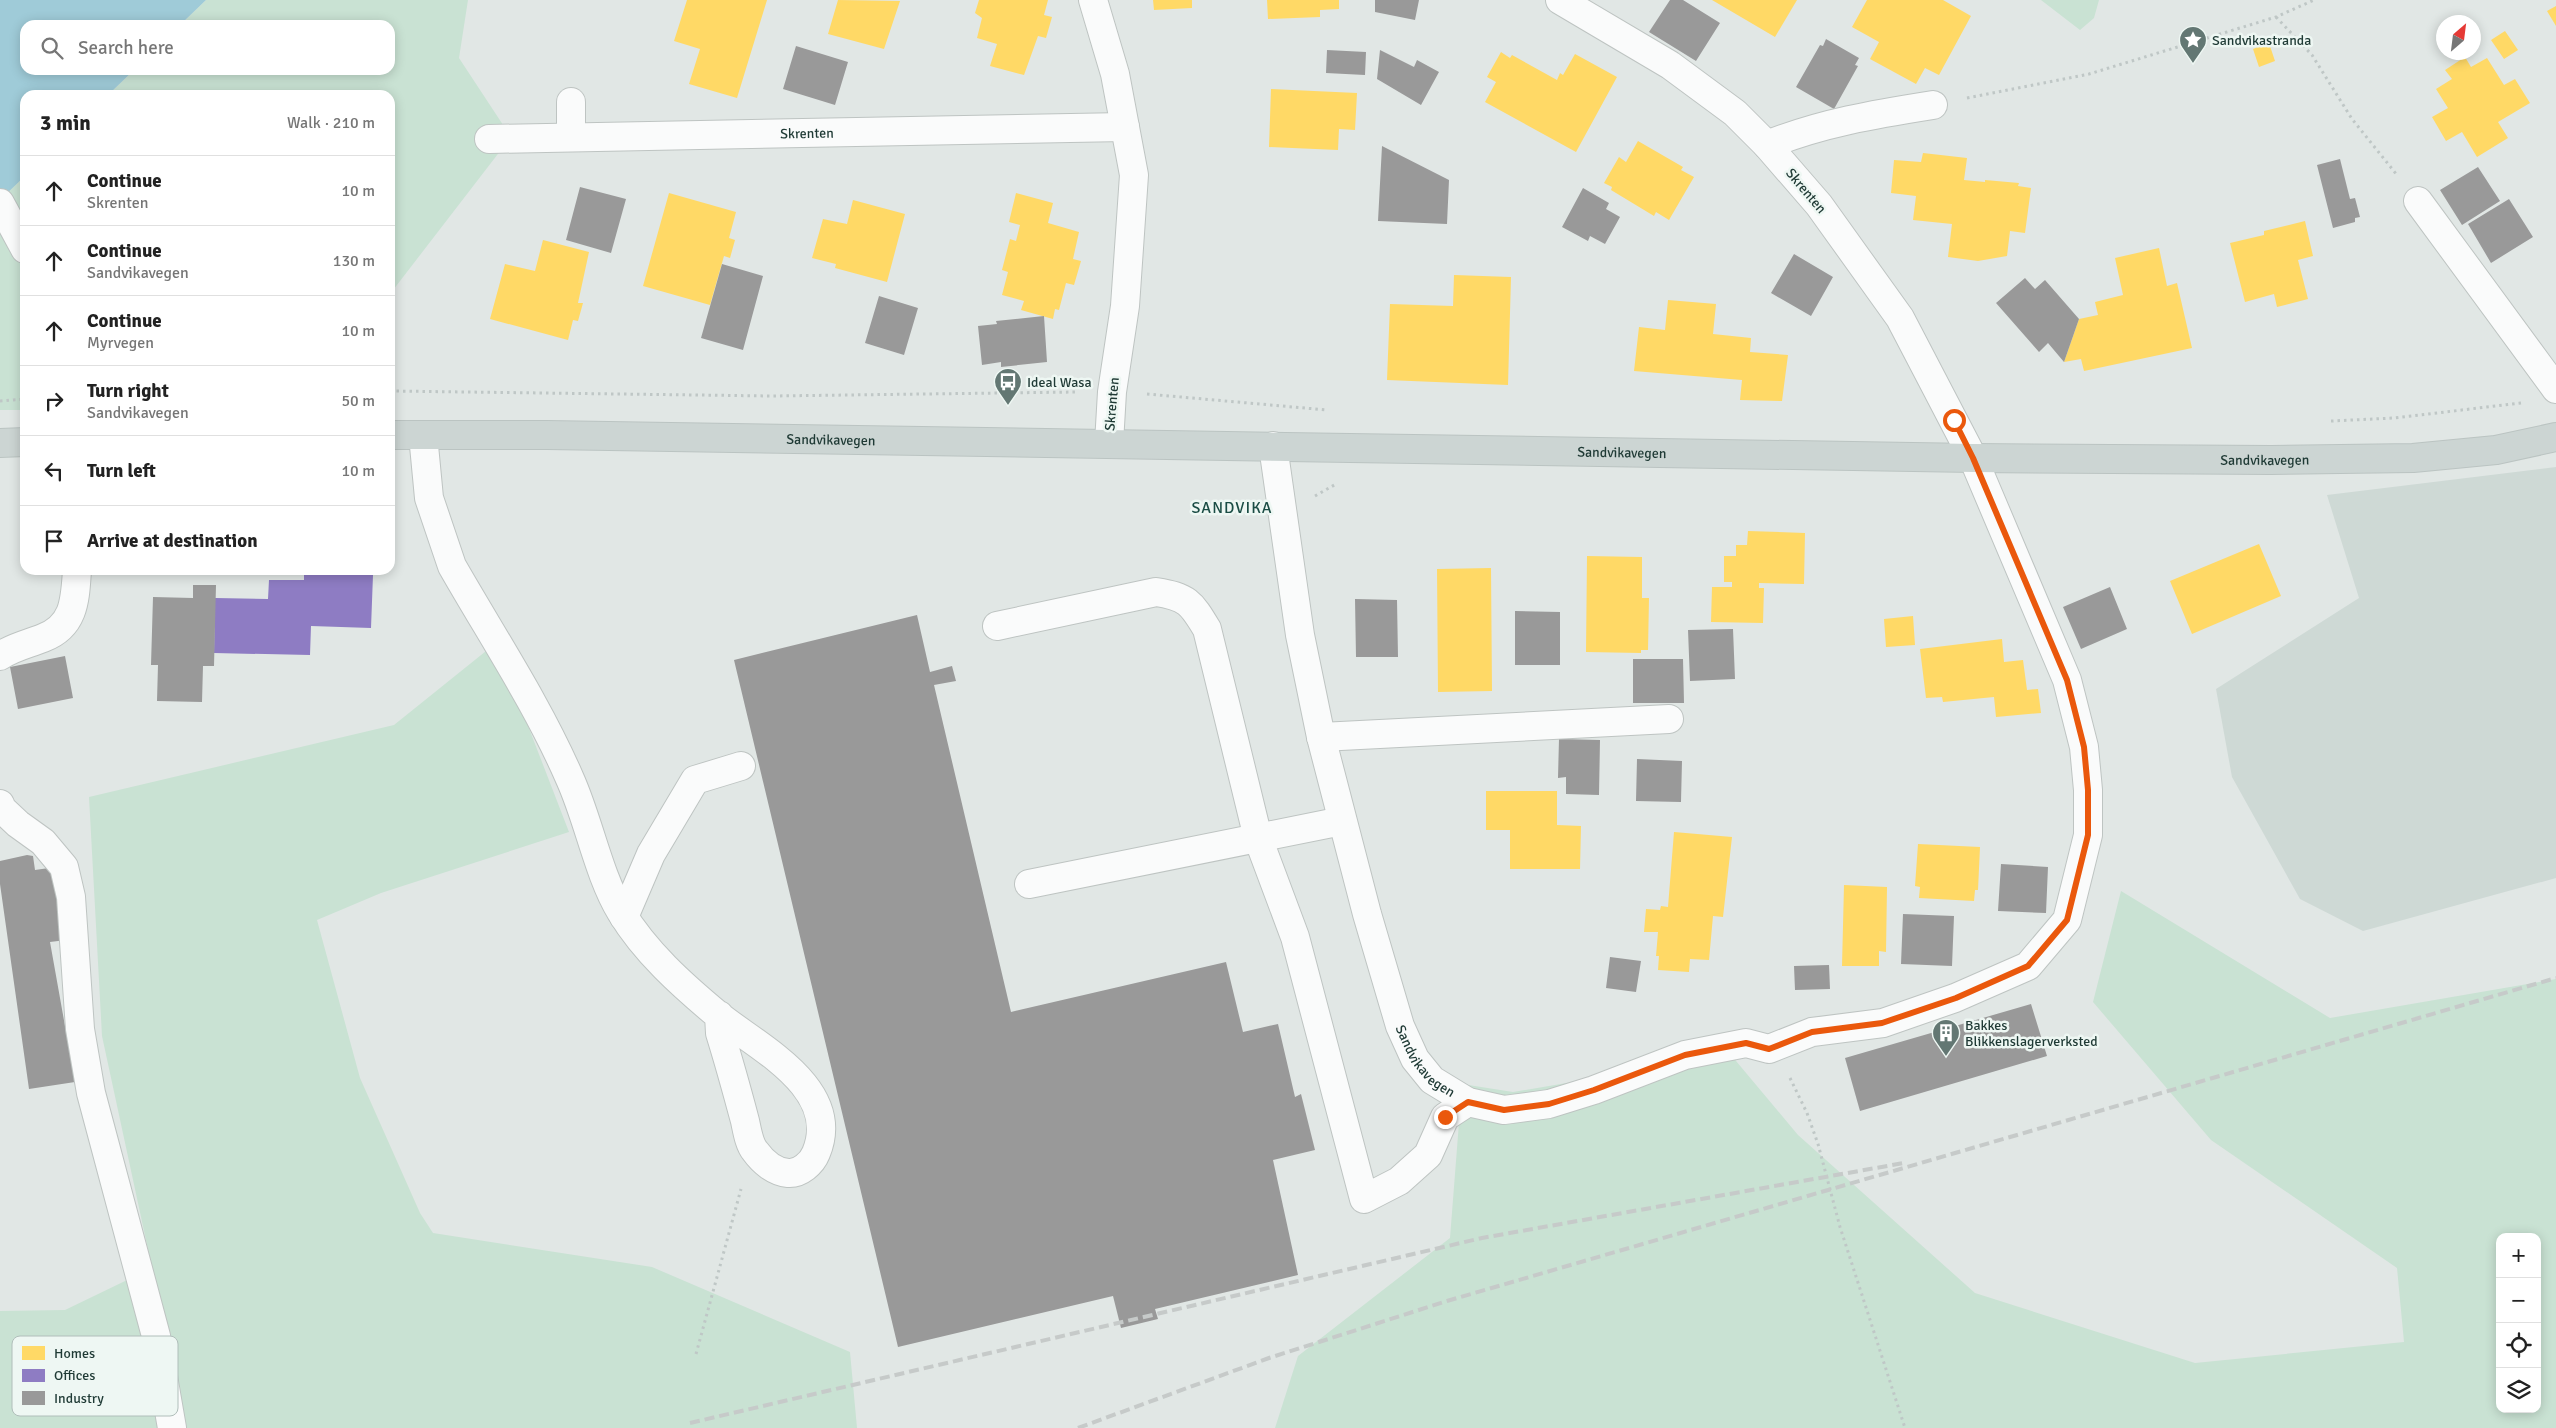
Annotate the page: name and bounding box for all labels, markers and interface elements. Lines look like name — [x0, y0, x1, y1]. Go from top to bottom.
north arrow — [2436, 15, 2481, 60]
search box — [20, 20, 395, 75]
place icon: Sandvikastranda — [2178, 25, 2208, 64]
place label: Sandvikastranda — [2212, 32, 2311, 49]
icon: search — [38, 34, 66, 62]
text: Search here — [78, 36, 174, 60]
text: 3 min — [40, 110, 91, 136]
text: Walk · 210 m — [287, 113, 375, 133]
street label: Skrenten — [780, 124, 834, 142]
street label: Skrenten — [1782, 165, 1830, 217]
text: Continue — [87, 169, 162, 193]
icon: ahead — [40, 177, 68, 205]
text: 10 m — [341, 181, 375, 201]
text: Skrenten — [87, 193, 148, 213]
text: Continue — [87, 239, 162, 263]
icon: ahead — [40, 247, 68, 275]
text: 130 m — [333, 251, 375, 271]
text: Sandvikavegen — [87, 263, 189, 283]
text: Continue — [87, 309, 162, 333]
icon: ahead — [40, 317, 68, 345]
text: 10 m — [341, 321, 375, 341]
text: Myrvegen — [87, 333, 154, 353]
bus stop icon: Ideal Wasa — [993, 367, 1023, 406]
place label: Ideal Wasa — [1027, 374, 1092, 391]
street label: Skrenten — [1101, 376, 1123, 432]
text: Turn right — [87, 379, 169, 403]
icon: right — [40, 387, 68, 415]
text: 50 m — [341, 391, 375, 411]
text: Sandvikavegen — [87, 403, 189, 423]
route start — [1943, 409, 1966, 432]
street label: Sandvikavegen — [786, 430, 876, 449]
street label: Sandvikavegen — [1577, 443, 1667, 462]
street label: Sandvikavegen — [2220, 451, 2309, 469]
icon: left — [40, 457, 68, 485]
text: Turn left — [87, 459, 156, 483]
text: 10 m — [341, 461, 375, 481]
district label: SANDVIKA — [1191, 498, 1273, 518]
icon: arrive — [40, 527, 68, 555]
text: Arrive at destination — [87, 529, 258, 553]
place label: Bakkes Blikkenslagerverksted — [1965, 1017, 2098, 1050]
building icon: Bakkes Blikkenslagerverksted — [1931, 1018, 1961, 1057]
street label: Sandvikavegen — [1392, 1022, 1458, 1101]
route end — [1434, 1106, 1457, 1129]
map controls — [2496, 1233, 2541, 1413]
button: + — [2496, 1233, 2541, 1278]
button: − — [2496, 1278, 2541, 1323]
button: locate — [2496, 1323, 2541, 1368]
legend — [12, 1336, 178, 1416]
text: Homes — [54, 1345, 95, 1362]
text: Offices — [54, 1367, 95, 1384]
button: layers — [2496, 1368, 2541, 1413]
text: Industry — [54, 1390, 104, 1407]

